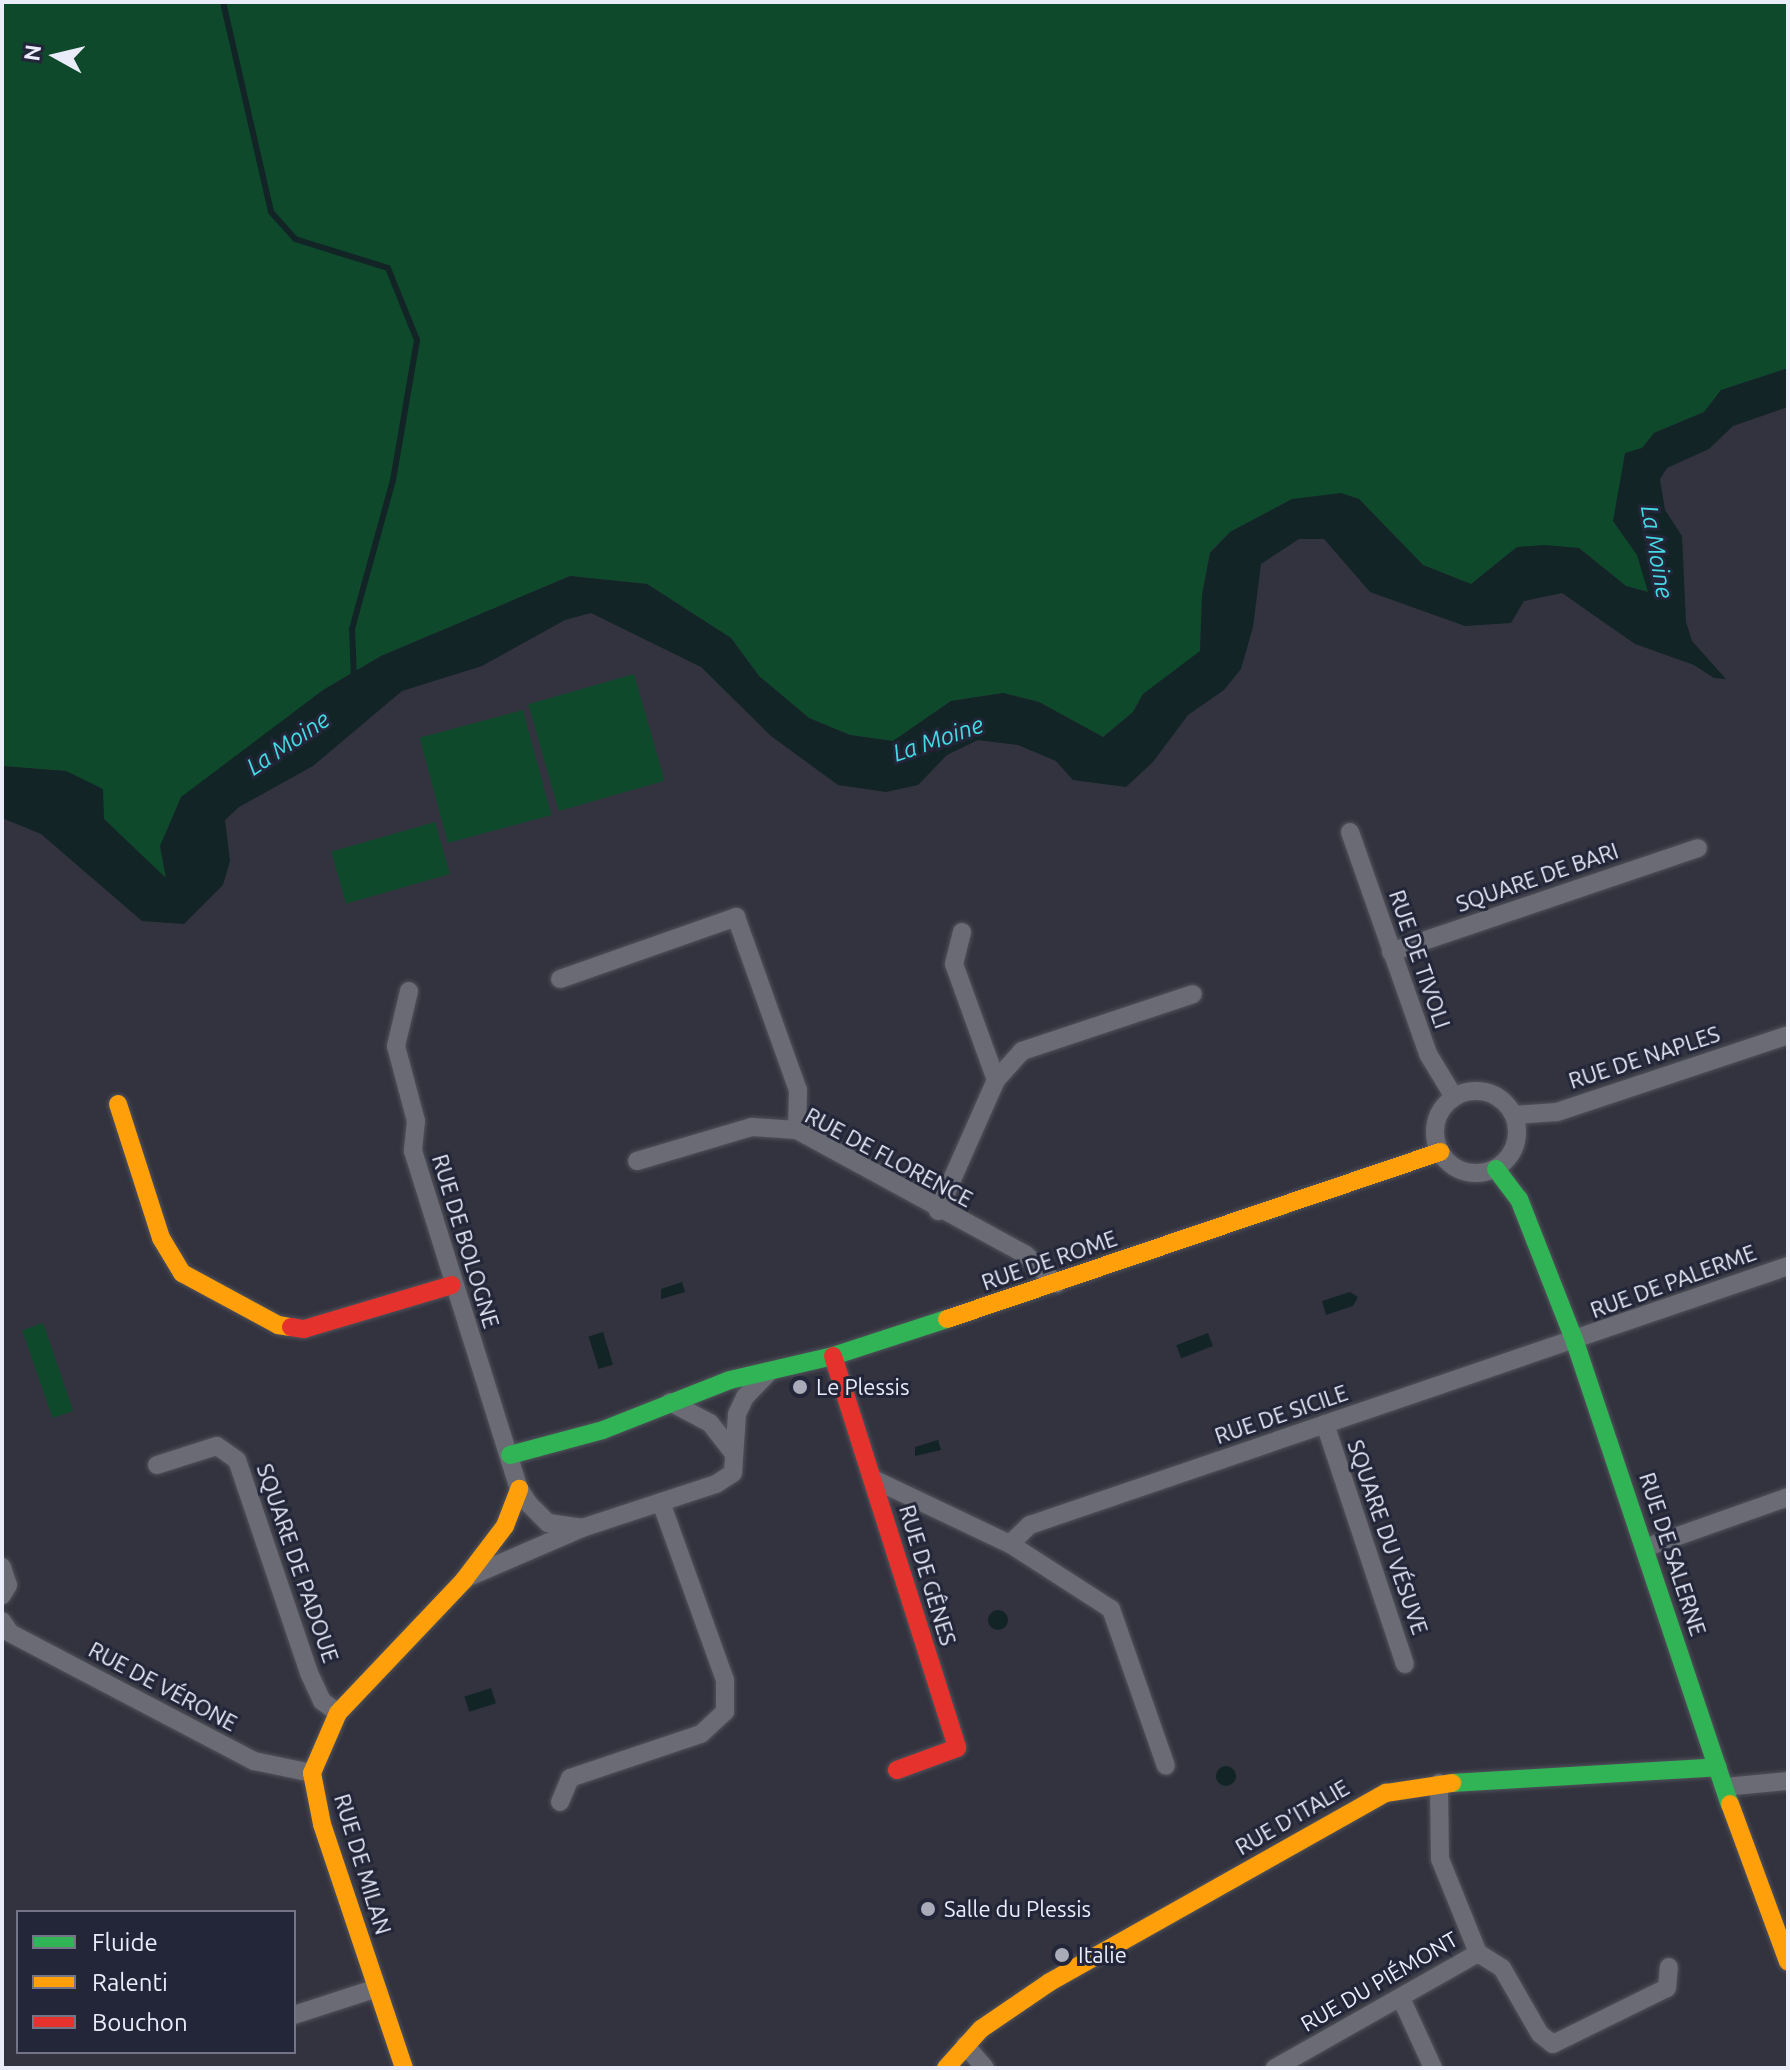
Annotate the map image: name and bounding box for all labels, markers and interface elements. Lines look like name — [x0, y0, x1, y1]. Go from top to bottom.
north arrow — [16, 16, 96, 96]
text: N — [18, 43, 45, 62]
water label: La Moine — [1635, 503, 1679, 601]
water label: La Moine — [241, 705, 335, 781]
water label: La Moine — [889, 710, 987, 768]
street label: SQUARE DE BARI — [1453, 837, 1621, 917]
street label: RUE DE TIVOLI — [1384, 886, 1456, 1032]
street label: RUE DE NAPLES — [1565, 1020, 1723, 1094]
street label: RUE DE FLORENCE — [801, 1102, 977, 1212]
street label: RUE DE BOLOGNE — [427, 1151, 505, 1331]
street label: RUE DE ROME — [978, 1225, 1120, 1295]
street label: RUE DE PALERME — [1587, 1239, 1759, 1323]
place label: Le Plessis — [816, 1374, 909, 1400]
marker: Le Plessis — [791, 1378, 809, 1396]
street label: RUE DE SICILE — [1211, 1379, 1351, 1449]
street label: SQUARE DU VÉSUVE — [1342, 1436, 1434, 1638]
street label: SQUARE DE PADOUE — [252, 1460, 344, 1666]
street label: RUE DE SALERNE — [1634, 1469, 1712, 1639]
street label: RUE DE GÊNES — [894, 1502, 962, 1648]
street label: RUE DE VÉRONE — [84, 1636, 242, 1736]
street label: RUE D’ITALIE — [1230, 1774, 1354, 1860]
street label: RUE DE MILAN — [329, 1791, 397, 1937]
place label: Salle du Plessis — [944, 1896, 1091, 1922]
marker: Salle du Plessis — [919, 1900, 937, 1918]
legend — [16, 1910, 296, 2054]
street label: RUE DU PIÉMONT — [1296, 1925, 1462, 2037]
text: Fluide — [92, 1929, 158, 1956]
place label: Italie — [1078, 1942, 1127, 1968]
marker: Italie — [1053, 1946, 1071, 1964]
text: Ralenti — [92, 1969, 168, 1996]
text: Bouchon — [92, 2009, 188, 2036]

